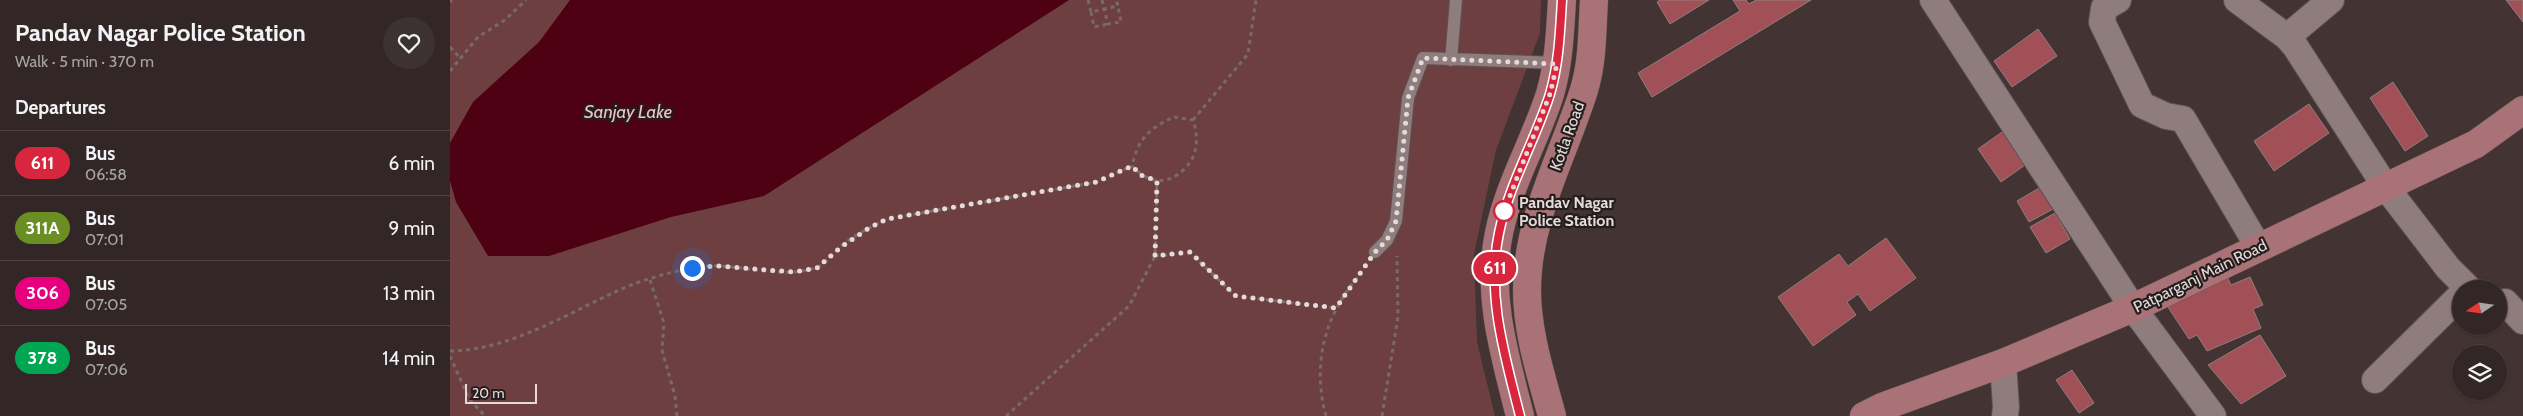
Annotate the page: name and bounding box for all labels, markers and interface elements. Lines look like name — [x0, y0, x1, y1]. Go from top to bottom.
button: heart — [383, 17, 435, 69]
text: Pandav Nagar Police Station — [15, 18, 306, 47]
text: Walk · 5 min · 370 m — [15, 52, 154, 71]
text: Departures — [15, 96, 106, 119]
street label: Kotla Road — [1546, 99, 1588, 173]
water label: Sanjay Lake — [584, 101, 672, 123]
text: Bus — [85, 142, 115, 165]
text: 611 — [31, 152, 54, 174]
text: 6 min — [389, 152, 435, 175]
text: 06:58 — [85, 165, 127, 184]
place label: Pandav Nagar Police Station — [1519, 193, 1615, 230]
marker: Pandav Nagar Police Station — [1493, 200, 1515, 222]
text: Bus — [85, 207, 115, 230]
text: 311A — [25, 217, 60, 239]
text: 9 min — [389, 217, 435, 240]
text: 07:01 — [85, 230, 124, 249]
street label: Patparganj Main Road — [2130, 235, 2270, 317]
line badge: 611 — [1466, 252, 1524, 284]
your location — [680, 256, 705, 281]
text: 611 — [1483, 257, 1507, 279]
text: Bus — [85, 272, 115, 295]
north arrow — [2452, 280, 2508, 335]
map controls — [2452, 280, 2507, 400]
text: 306 — [26, 282, 59, 304]
text: 13 min — [383, 282, 435, 305]
text: 07:05 — [85, 295, 127, 314]
text: Bus — [85, 337, 115, 360]
button: layers — [2452, 345, 2507, 400]
text: 378 — [28, 347, 57, 369]
text: 14 min — [382, 347, 435, 370]
text: 07:06 — [85, 360, 128, 379]
scale bar — [465, 381, 538, 404]
text: 20 m — [472, 384, 505, 402]

